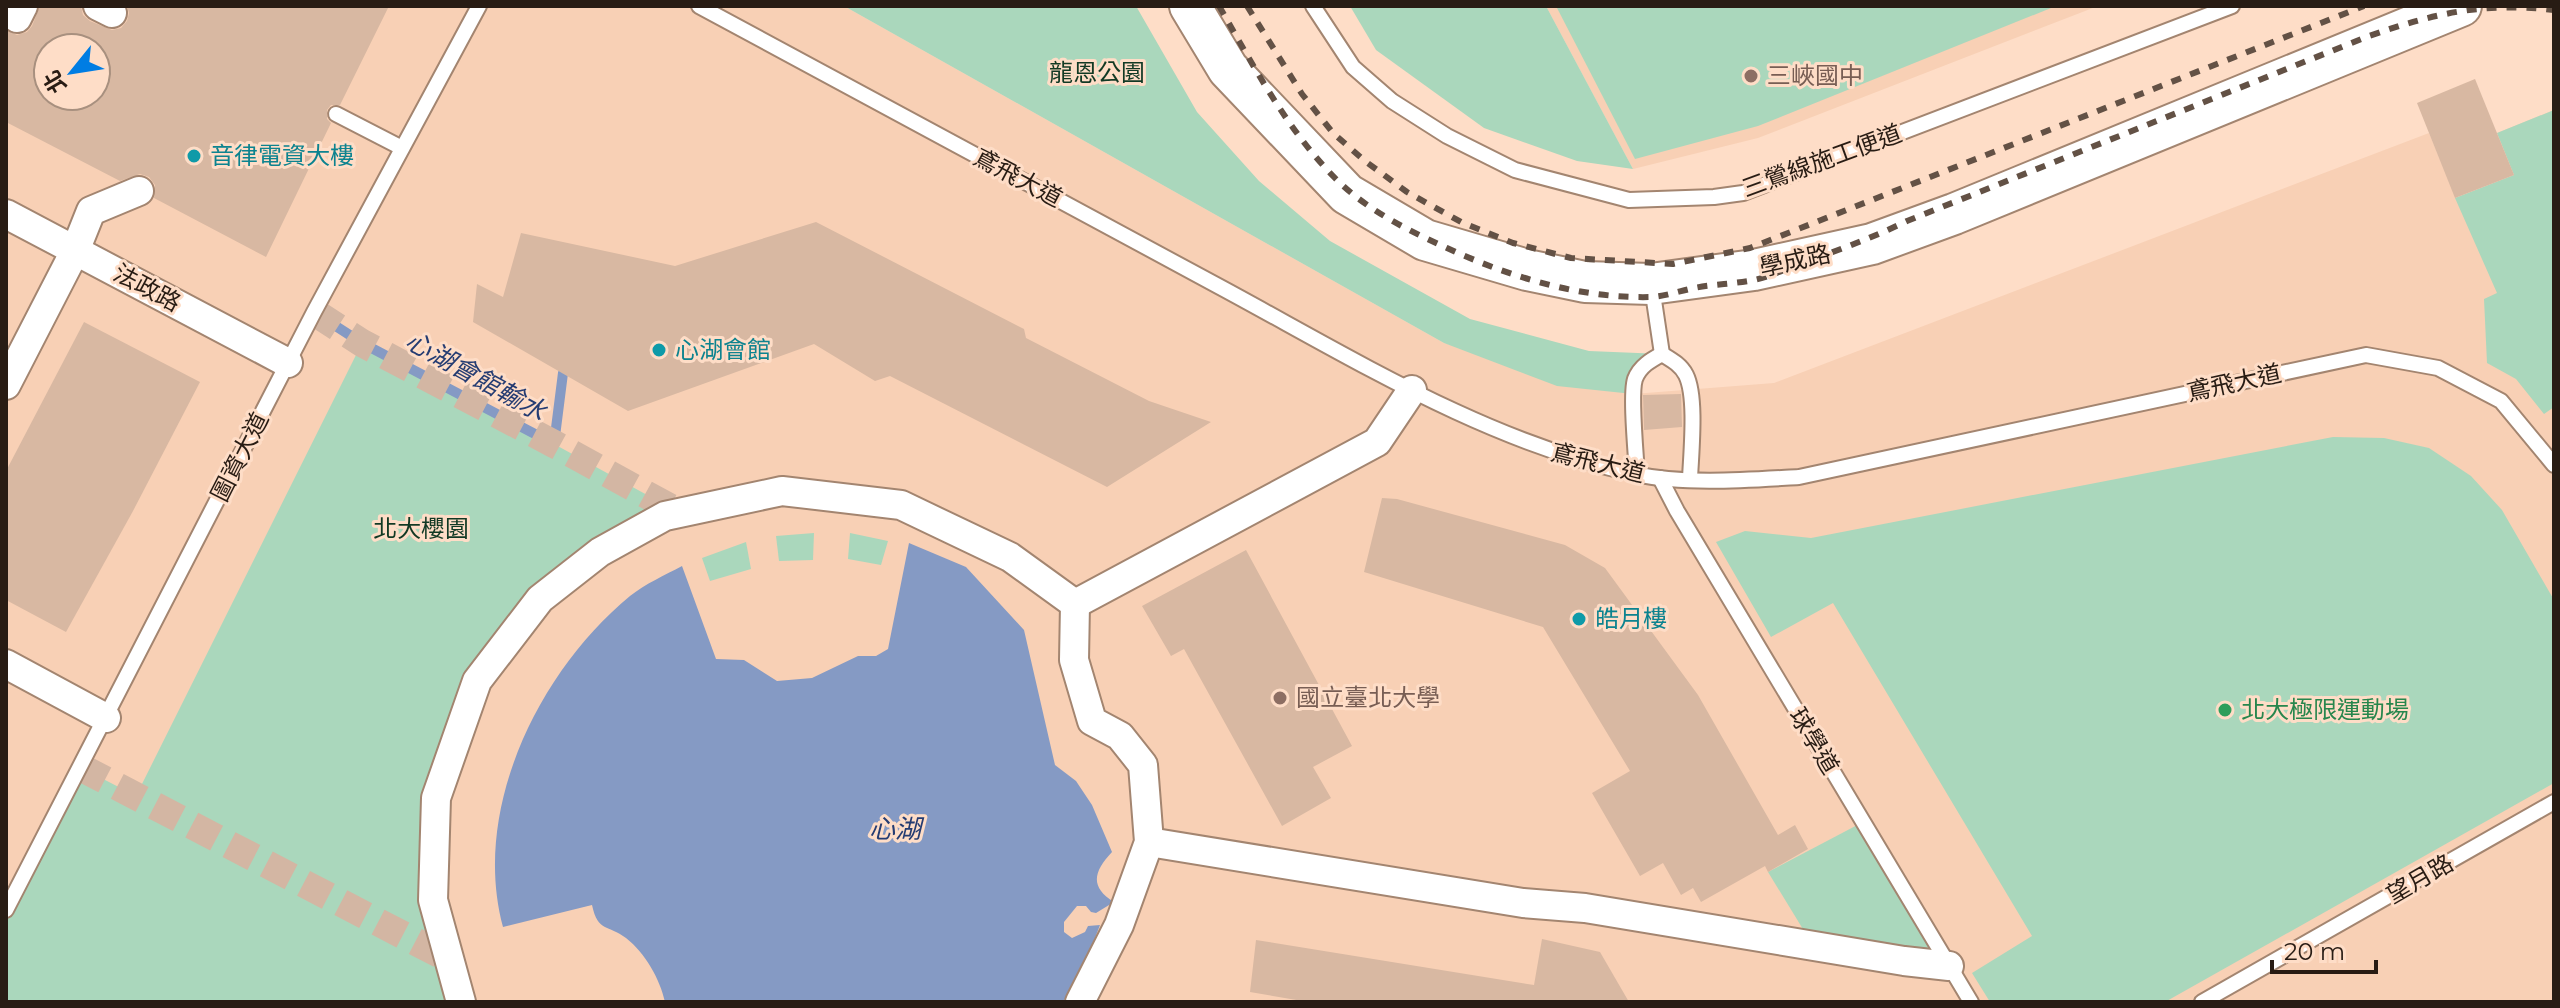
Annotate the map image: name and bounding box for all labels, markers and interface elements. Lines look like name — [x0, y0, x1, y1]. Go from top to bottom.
north arrow — [32, 32, 112, 112]
park label: 龍恩公園 — [1049, 58, 1145, 87]
place label: 三峽國中 — [1767, 61, 1863, 90]
text: 北 — [38, 65, 72, 98]
marker: 三峽國中 — [1742, 67, 1760, 85]
street label: 三鶯線施工便道 — [1738, 118, 1906, 203]
place label: 音律電資大樓 — [210, 141, 354, 170]
street label: 鳶飛大道 — [969, 142, 1067, 213]
marker: 音律電資大樓 — [185, 147, 203, 165]
street label: 學成路 — [1757, 239, 1833, 282]
street label: 法政路 — [109, 258, 186, 317]
water label: 心湖會館輸水 — [400, 324, 553, 428]
place label: 心湖會館 — [675, 335, 771, 364]
marker: 心湖會館 — [650, 341, 668, 359]
street label: 鳶飛大道 — [2184, 358, 2284, 407]
street label: 圖資大道 — [205, 407, 274, 506]
street label: 鳶飛大道 — [1548, 437, 1648, 488]
park label: 北大櫻園 — [373, 514, 469, 543]
place label: 皓月樓 — [1595, 604, 1667, 633]
marker: 皓月樓 — [1570, 610, 1588, 628]
place label: 國立臺北大學 — [1296, 683, 1440, 712]
marker: 國立臺北大學 — [1271, 689, 1289, 707]
place label: 北大極限運動場 — [2241, 695, 2409, 724]
marker: 北大極限運動場 — [2216, 701, 2234, 719]
street label: 球學道 — [1783, 702, 1845, 779]
water label: 心湖 — [869, 813, 925, 845]
street label: 望月路 — [2381, 848, 2458, 909]
scale bar — [2272, 924, 2376, 974]
text: 20 m — [2284, 937, 2345, 966]

